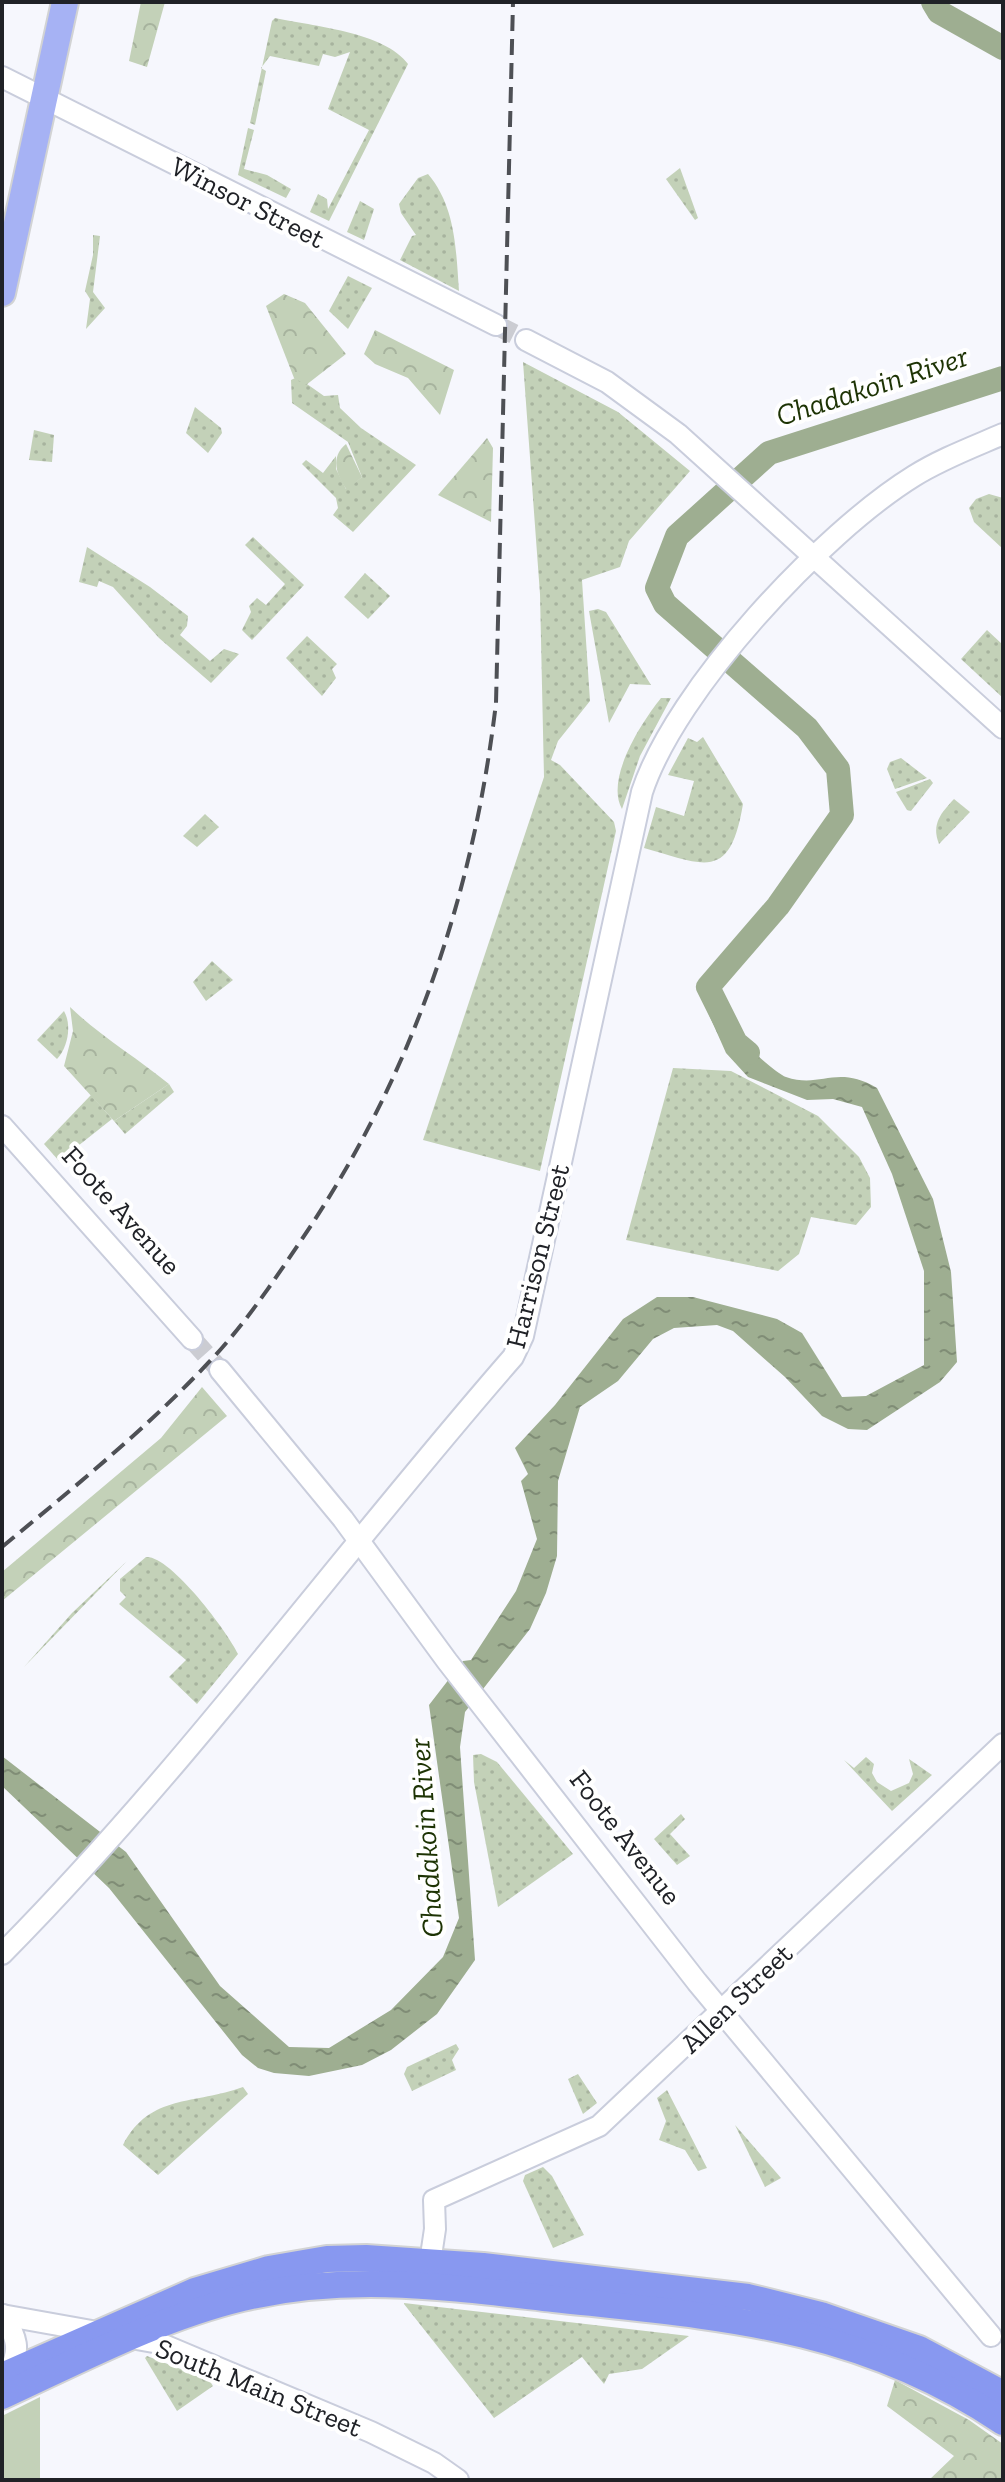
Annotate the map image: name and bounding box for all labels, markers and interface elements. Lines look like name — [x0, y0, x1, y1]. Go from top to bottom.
street label: Winsor Street — [166, 150, 330, 255]
water label: Chadakoin River — [772, 338, 973, 434]
street label: Foote Avenue — [55, 1139, 188, 1281]
street label: Harrison Street — [499, 1160, 576, 1352]
water label: Chadakoin River — [401, 1737, 451, 1939]
street label: Foote Avenue — [563, 1763, 688, 1911]
street label: Allen Street — [674, 1937, 799, 2060]
street label: South Main Street — [151, 2331, 367, 2444]

